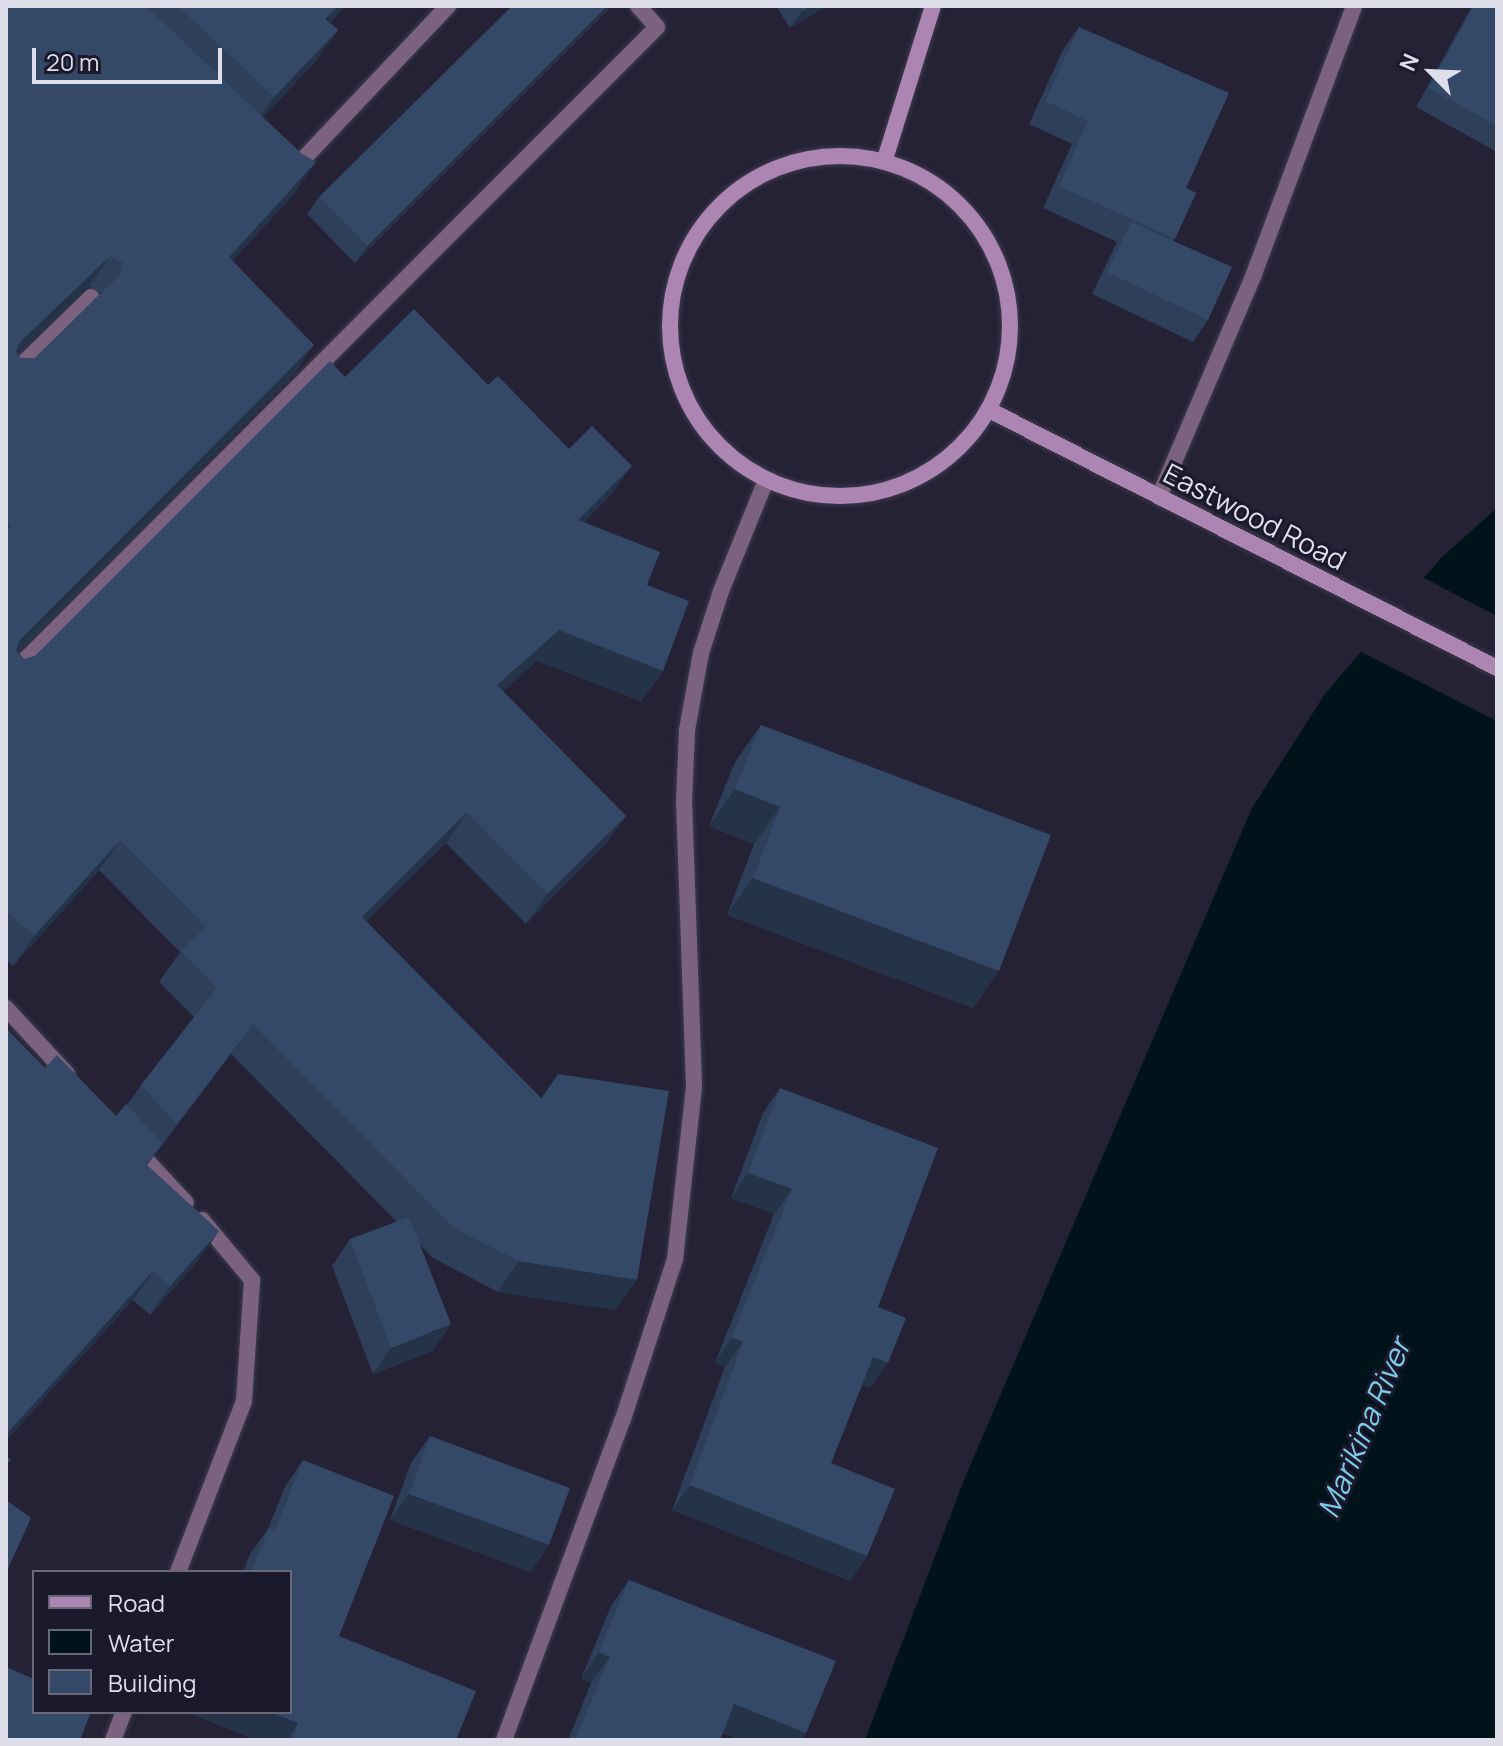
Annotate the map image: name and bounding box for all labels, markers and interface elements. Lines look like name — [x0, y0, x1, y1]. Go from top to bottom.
scale bar — [36, 32, 226, 82]
north arrow — [1391, 32, 1471, 112]
text: 20 m — [46, 45, 99, 78]
text: N — [1392, 49, 1426, 76]
street label: Eastwood Road — [1158, 456, 1352, 576]
water label: Marikina River — [1310, 1333, 1418, 1523]
legend — [32, 1570, 292, 1714]
text: Road — [108, 1586, 165, 1619]
text: Water — [108, 1626, 175, 1659]
text: Building — [108, 1666, 196, 1699]

